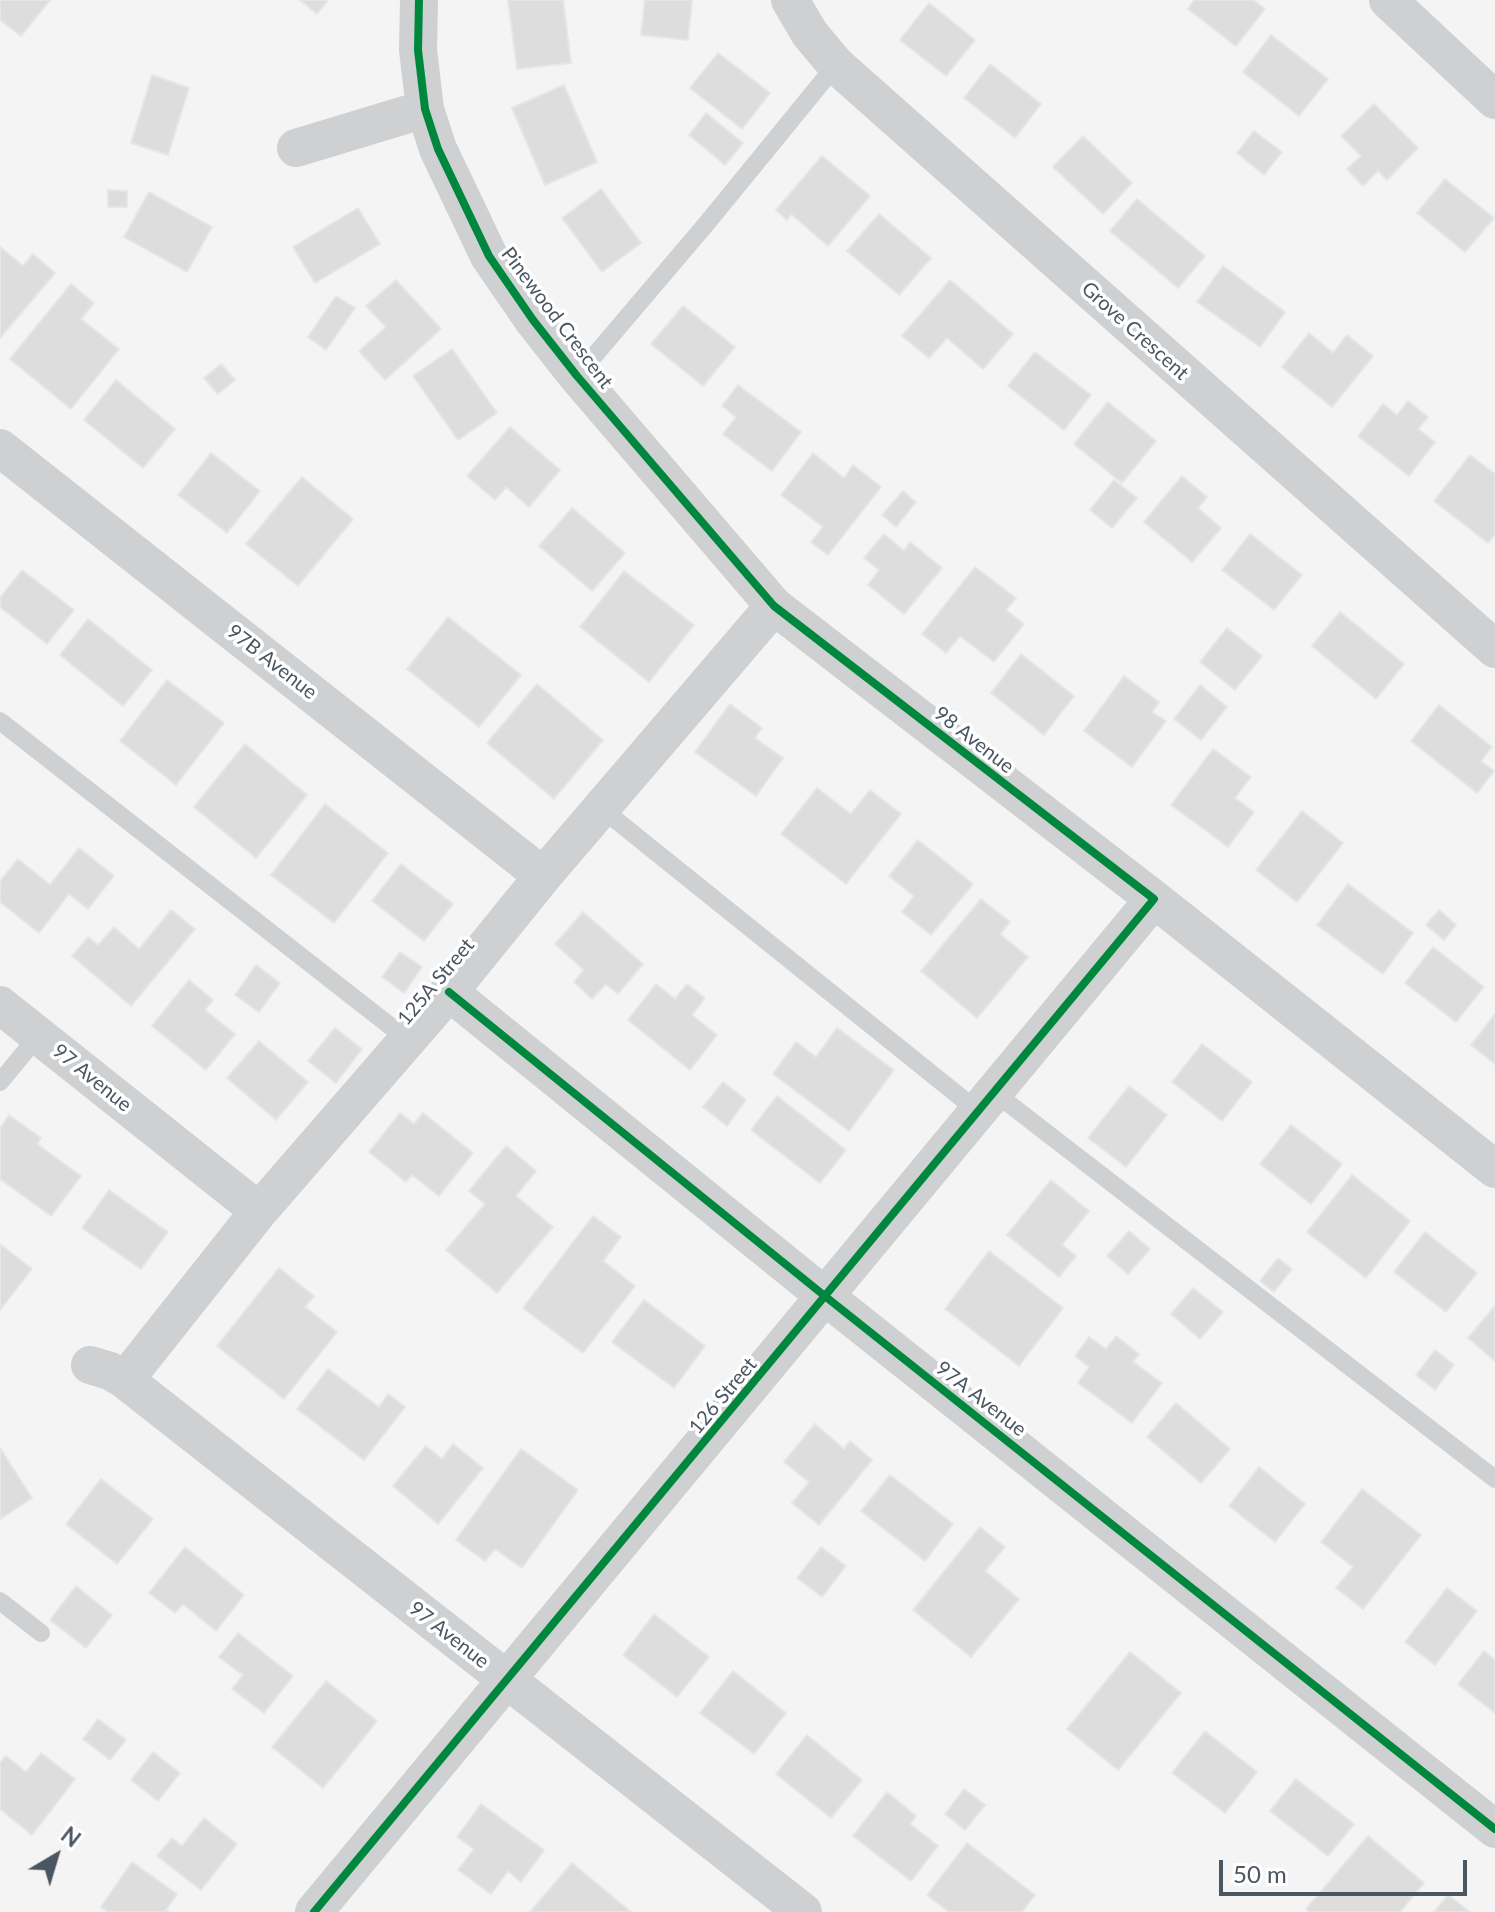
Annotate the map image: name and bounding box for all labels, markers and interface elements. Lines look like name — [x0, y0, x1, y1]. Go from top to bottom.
street label: Pinewood Crescent — [496, 243, 618, 393]
street label: Grove Crescent — [1077, 277, 1193, 385]
street label: 97B Avenue — [222, 619, 322, 705]
street label: 98 Avenue — [929, 701, 1019, 779]
street label: 125A Street — [393, 934, 479, 1030]
street label: 97 Avenue — [48, 1039, 136, 1117]
street label: 126 Street — [684, 1353, 762, 1439]
street label: 97A Avenue — [931, 1356, 1031, 1442]
street label: 97 Avenue — [404, 1596, 494, 1674]
north arrow — [16, 1816, 96, 1896]
text: N — [56, 1821, 86, 1853]
scale bar — [1223, 1844, 1471, 1894]
text: 50 m — [1233, 1859, 1287, 1888]

